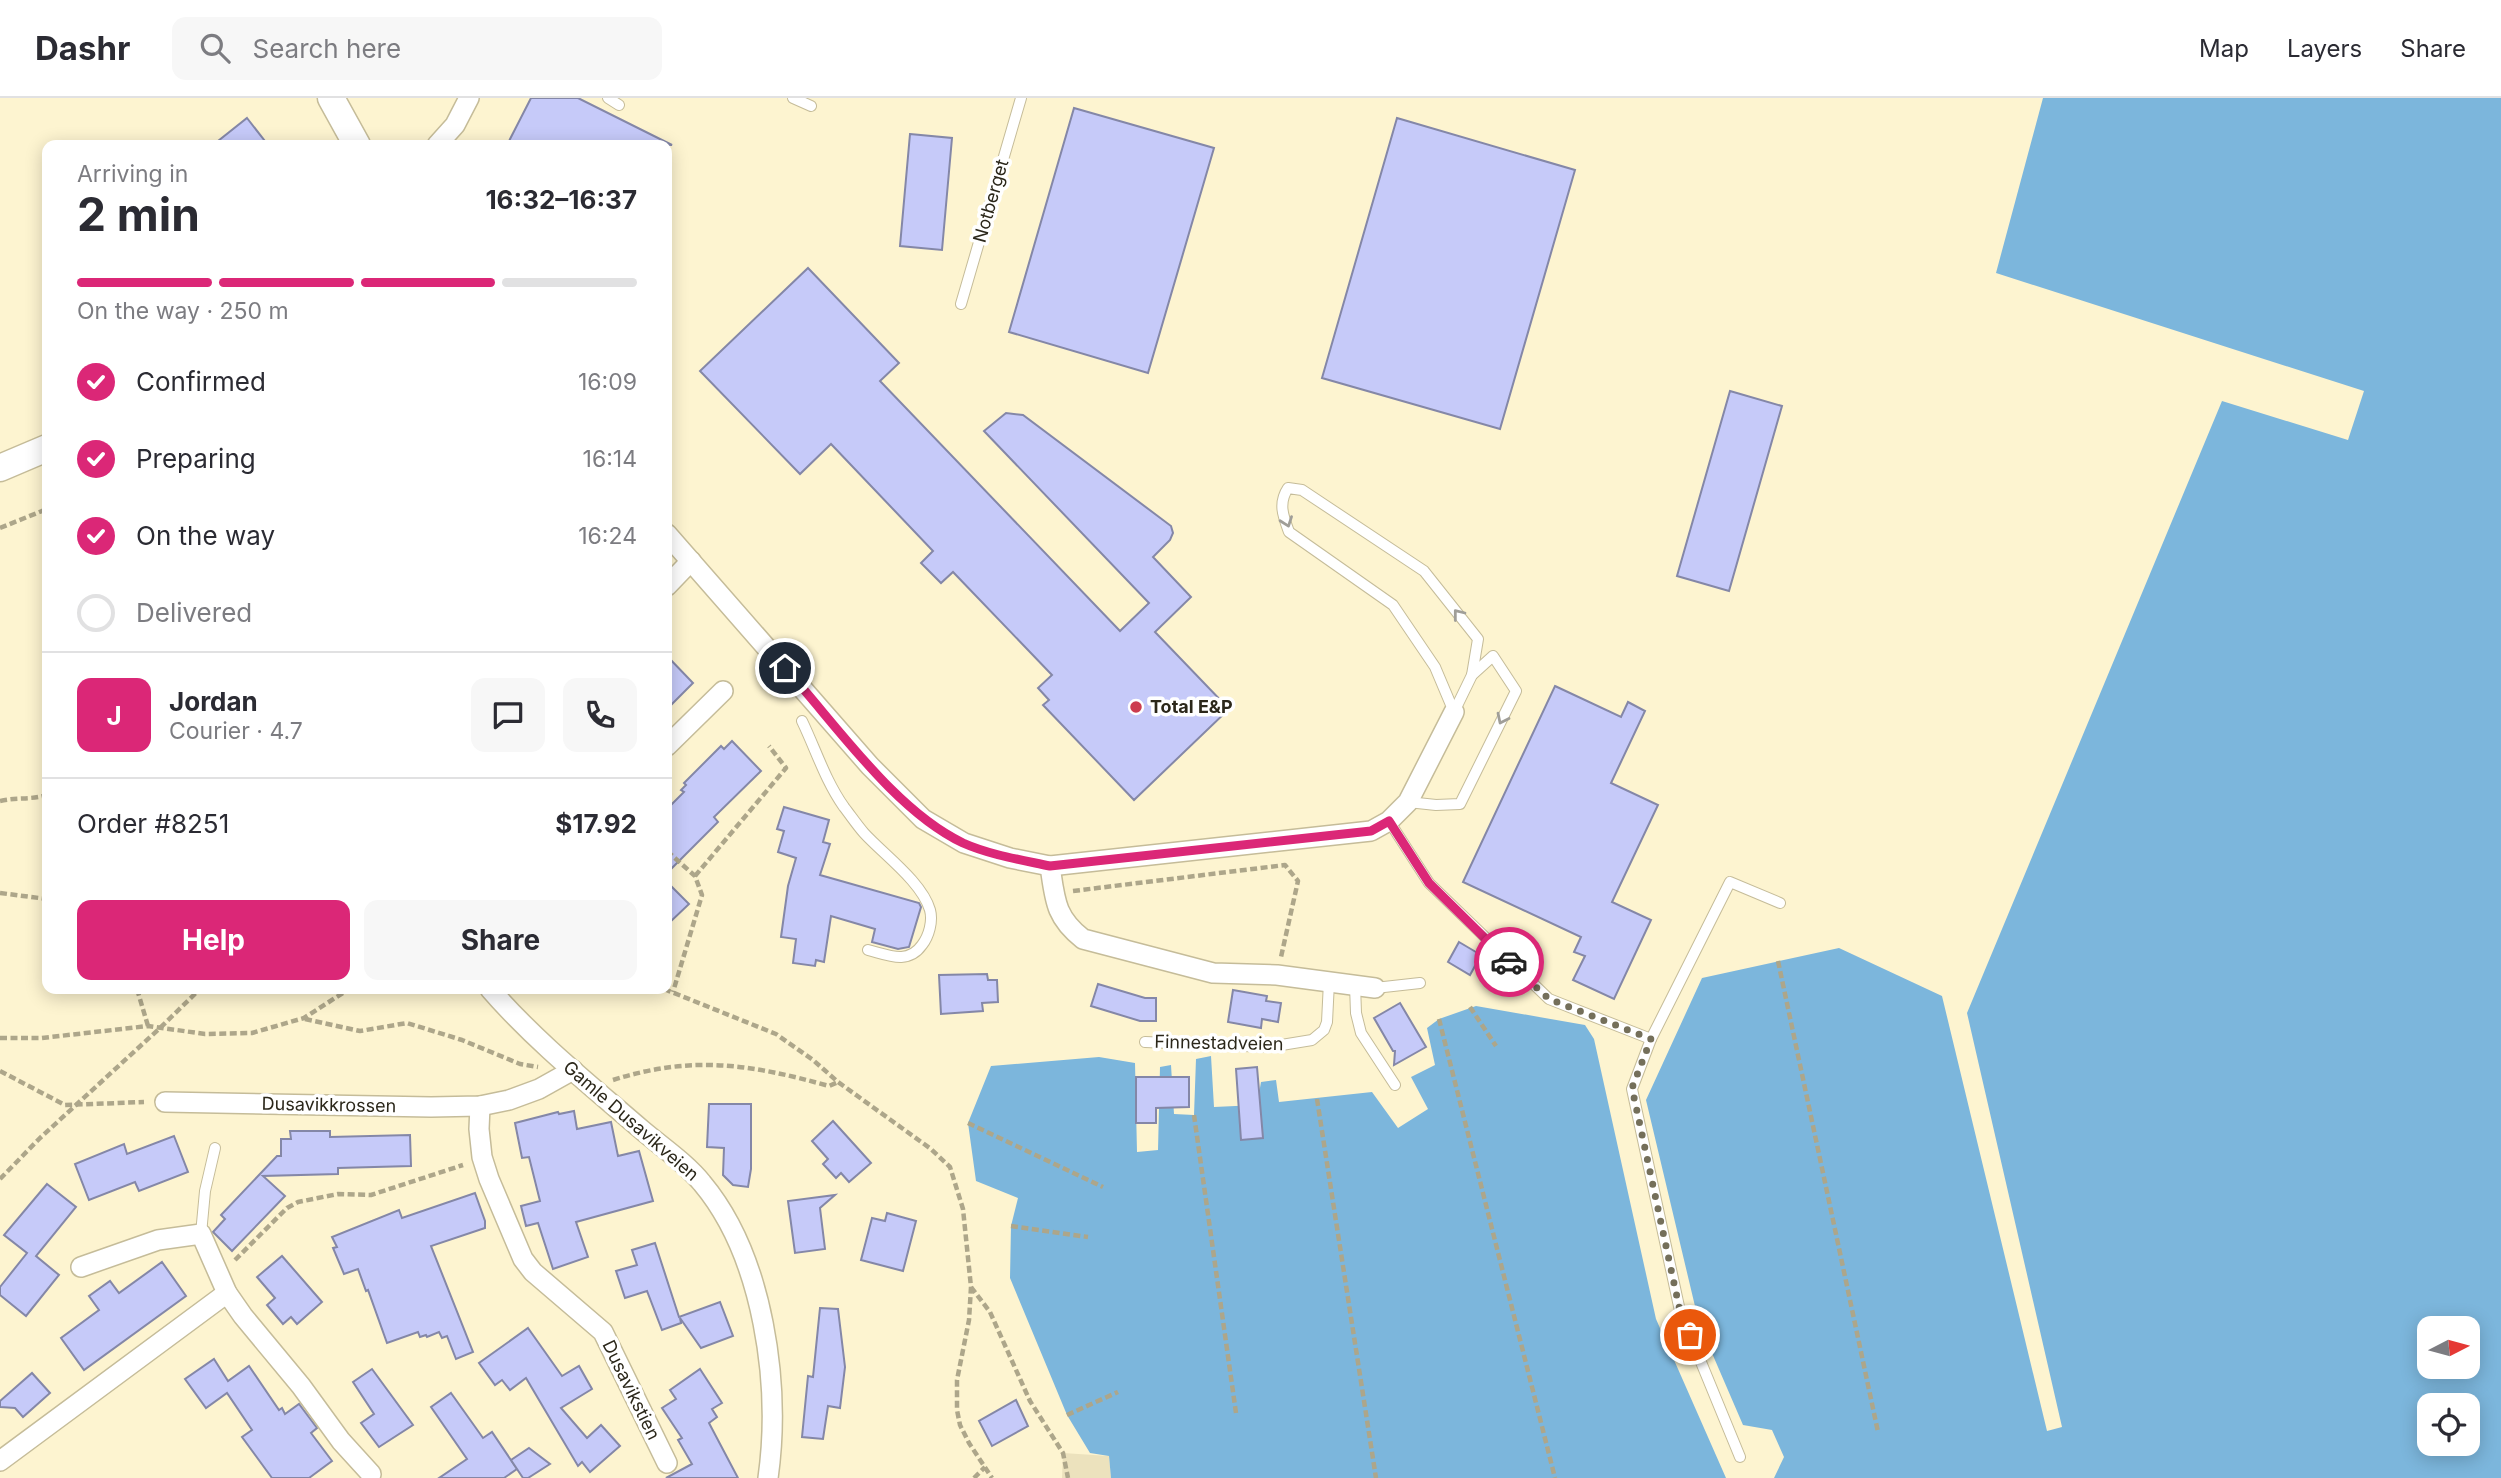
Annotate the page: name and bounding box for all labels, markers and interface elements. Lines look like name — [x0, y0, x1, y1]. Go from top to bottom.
search box — [172, 17, 662, 80]
text: Dashr — [35, 28, 130, 68]
icon: search — [196, 29, 234, 67]
text: Search here — [252, 33, 401, 64]
text: Map — [2199, 34, 2249, 63]
text: Layers — [2287, 34, 2362, 63]
text: Share — [2400, 34, 2466, 63]
street label: Notberget — [969, 157, 1012, 245]
text: Arriving in — [77, 160, 188, 188]
text: 16:32–16:37 — [485, 184, 637, 215]
text: 2 min — [77, 186, 200, 242]
text: On the way · 250 m — [77, 297, 289, 325]
icon: check — [77, 363, 115, 401]
text: Confirmed — [136, 366, 266, 397]
text: 16:09 — [578, 368, 637, 396]
icon: check — [77, 440, 115, 478]
text: Preparing — [136, 443, 256, 474]
text: 16:14 — [583, 445, 637, 473]
one-way arrow — [1278, 515, 1292, 527]
icon: check — [77, 517, 115, 555]
text: On the way — [136, 520, 275, 551]
text: 16:24 — [578, 522, 637, 550]
text: Delivered — [136, 597, 252, 628]
one-way arrow — [1453, 609, 1466, 621]
pin — [755, 638, 815, 698]
icon: home — [766, 649, 804, 687]
button: chat — [471, 678, 545, 752]
button: phone — [563, 678, 637, 752]
text: Jordan — [169, 686, 258, 717]
place label: Total E&P — [1150, 696, 1233, 717]
marker: Total E&P — [1128, 699, 1144, 715]
text: J — [106, 700, 122, 731]
one-way arrow — [1497, 712, 1511, 724]
text: Courier · 4.7 — [169, 717, 303, 745]
text: Order #8251 — [77, 808, 229, 839]
text: $17.92 — [555, 808, 637, 839]
button: Help — [77, 900, 350, 980]
button: Share — [364, 900, 637, 980]
courier — [1474, 927, 1544, 997]
icon: car — [1490, 943, 1528, 981]
street label: Finnestadveien — [1154, 1031, 1284, 1054]
street label: Gamle Dusavikveien — [559, 1056, 703, 1185]
street label: Dusavikkrossen — [262, 1093, 396, 1116]
pin — [1660, 1305, 1720, 1365]
icon: bag — [1671, 1316, 1709, 1354]
north arrow — [2417, 1316, 2480, 1379]
map controls — [2417, 1316, 2480, 1456]
street label: Dusavikstien — [598, 1337, 665, 1443]
button: locate — [2417, 1393, 2480, 1456]

